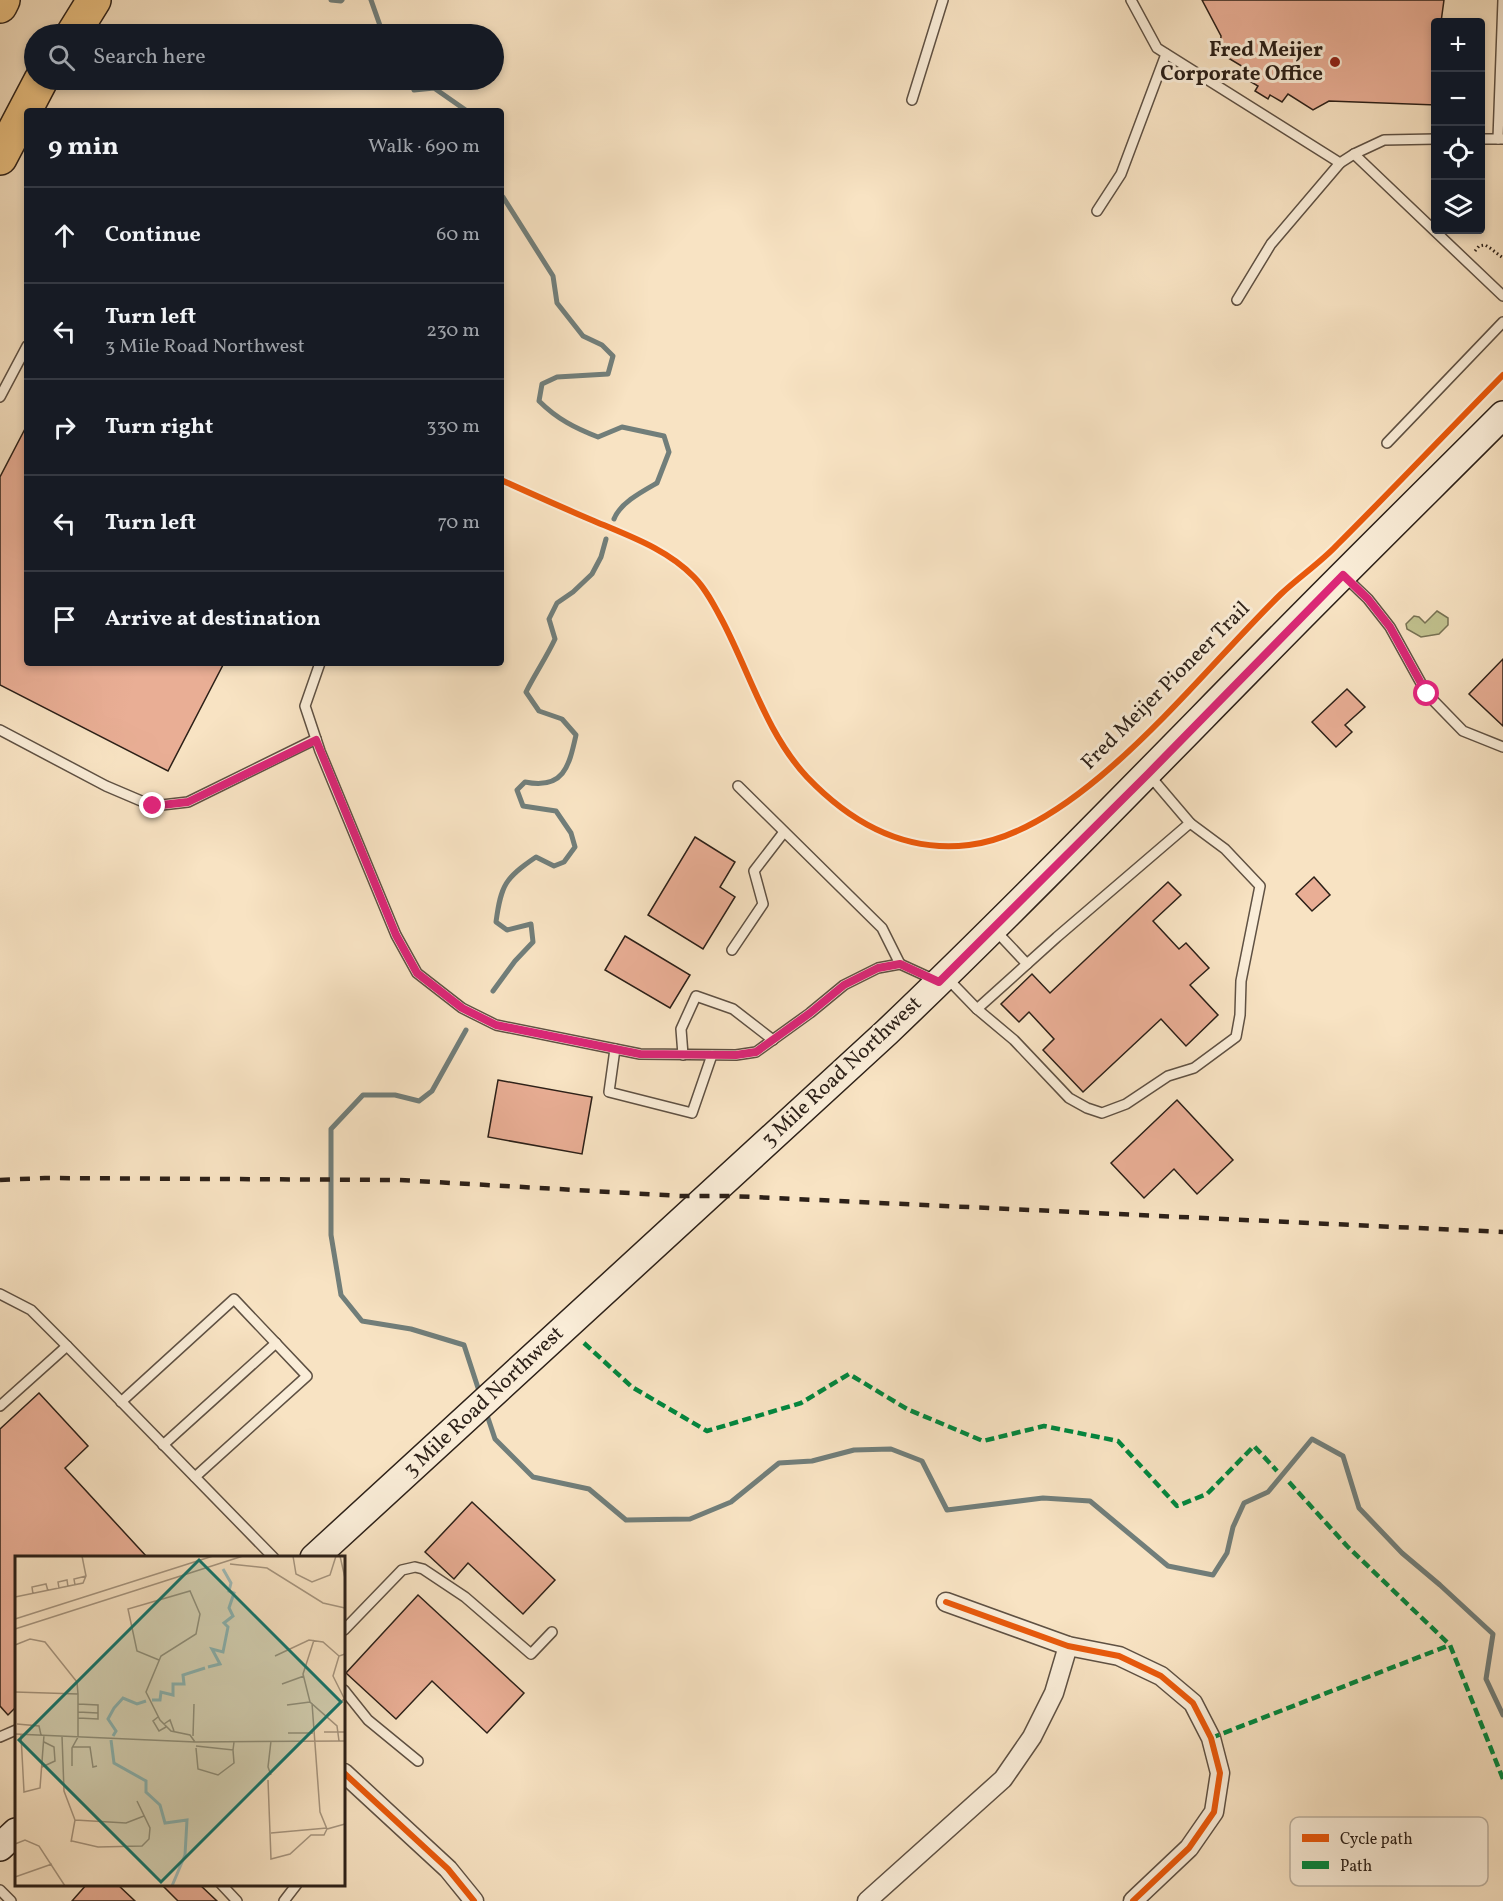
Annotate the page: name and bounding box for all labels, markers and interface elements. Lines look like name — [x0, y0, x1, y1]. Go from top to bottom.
map controls — [1431, 18, 1485, 234]
button: + — [1431, 18, 1485, 72]
search box — [24, 24, 504, 90]
place label: Fred Meijer Corporate Office — [1160, 36, 1323, 89]
icon: search — [45, 41, 78, 74]
text: Search here — [93, 42, 206, 73]
marker: Fred Meijer Corporate Office — [1328, 55, 1342, 69]
button: − — [1431, 72, 1485, 126]
button: locate — [1431, 126, 1485, 180]
text: 9 min — [48, 129, 119, 165]
text: Walk · 690 m — [368, 133, 480, 161]
button: layers — [1431, 180, 1485, 234]
icon: ahead — [48, 219, 81, 252]
text: Continue — [105, 220, 201, 251]
text: 60 m — [436, 221, 480, 249]
text: Turn left — [105, 302, 196, 333]
icon: left — [48, 315, 81, 348]
text: 230 m — [426, 317, 480, 345]
text: 3 Mile Road Northwest — [105, 333, 305, 361]
icon: right — [48, 411, 81, 444]
text: Turn right — [105, 412, 213, 443]
text: 330 m — [426, 413, 480, 441]
icon: left — [48, 507, 81, 540]
text: Turn left — [105, 508, 196, 539]
text: 70 m — [437, 509, 480, 537]
street label: Fred Meijer Pioneer Trail — [1075, 595, 1257, 777]
icon: arrive — [48, 603, 81, 636]
text: Arrive at destination — [105, 604, 321, 635]
route start — [1413, 680, 1439, 706]
route end — [139, 792, 165, 818]
street label: 3 Mile Road Northwest — [755, 990, 929, 1154]
street label: 3 Mile Road Northwest — [397, 1320, 571, 1484]
inset map — [15, 1556, 345, 1886]
legend — [1290, 1817, 1488, 1886]
text: Cycle path — [1340, 1829, 1413, 1851]
text: Path — [1340, 1856, 1372, 1878]

